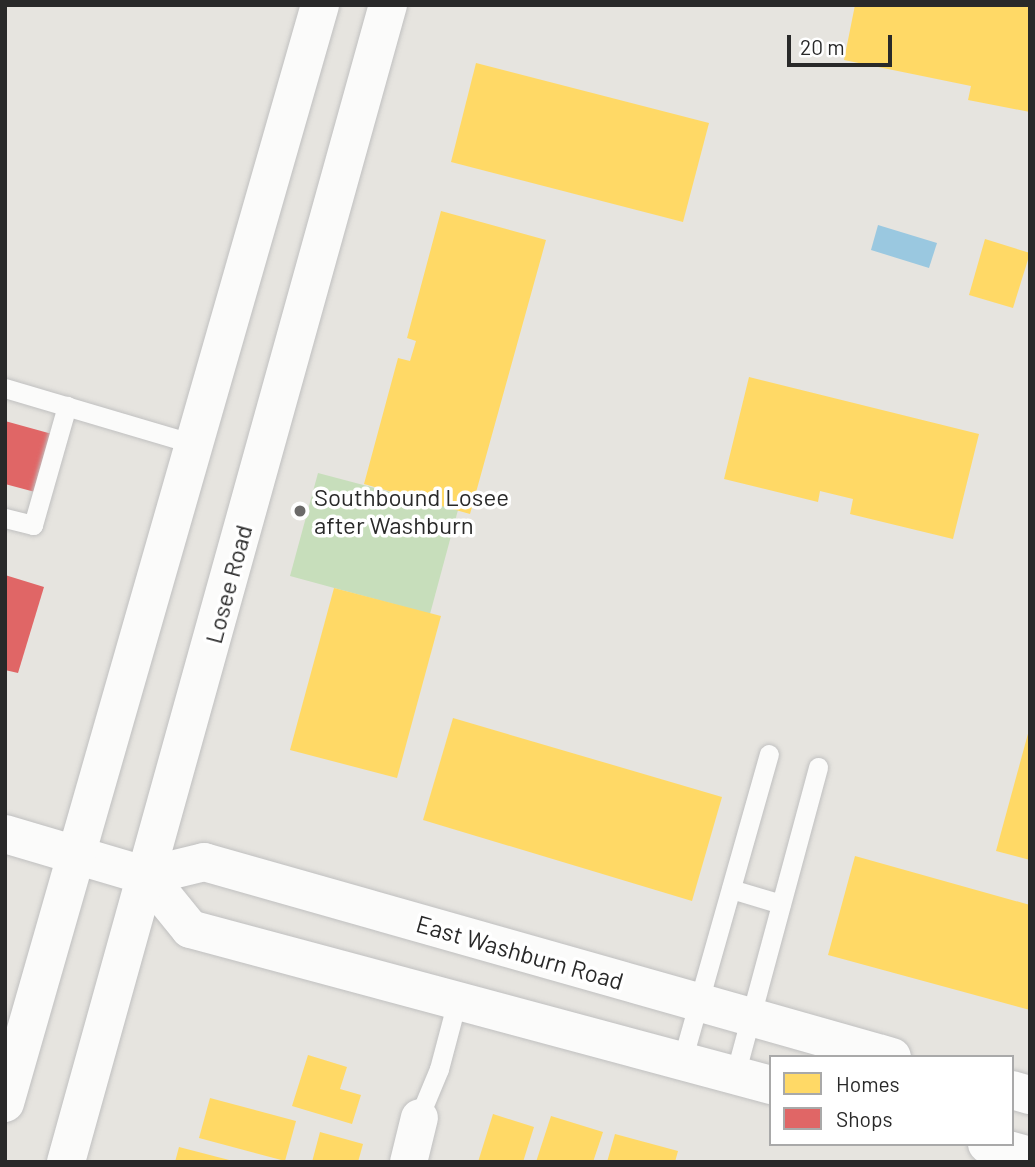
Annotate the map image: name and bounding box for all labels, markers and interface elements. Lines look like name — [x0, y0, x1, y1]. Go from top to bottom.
scale bar — [790, 21, 895, 65]
text: 20 m — [800, 34, 845, 59]
place label: Southbound Losee after Washburn — [314, 483, 509, 539]
marker: Southbound Losee after Washburn — [292, 503, 308, 519]
street label: Losee Road — [198, 521, 258, 647]
street label: East Washburn Road — [413, 909, 627, 995]
legend — [769, 1055, 1014, 1146]
text: Homes — [836, 1071, 900, 1096]
text: Shops — [836, 1106, 893, 1131]

